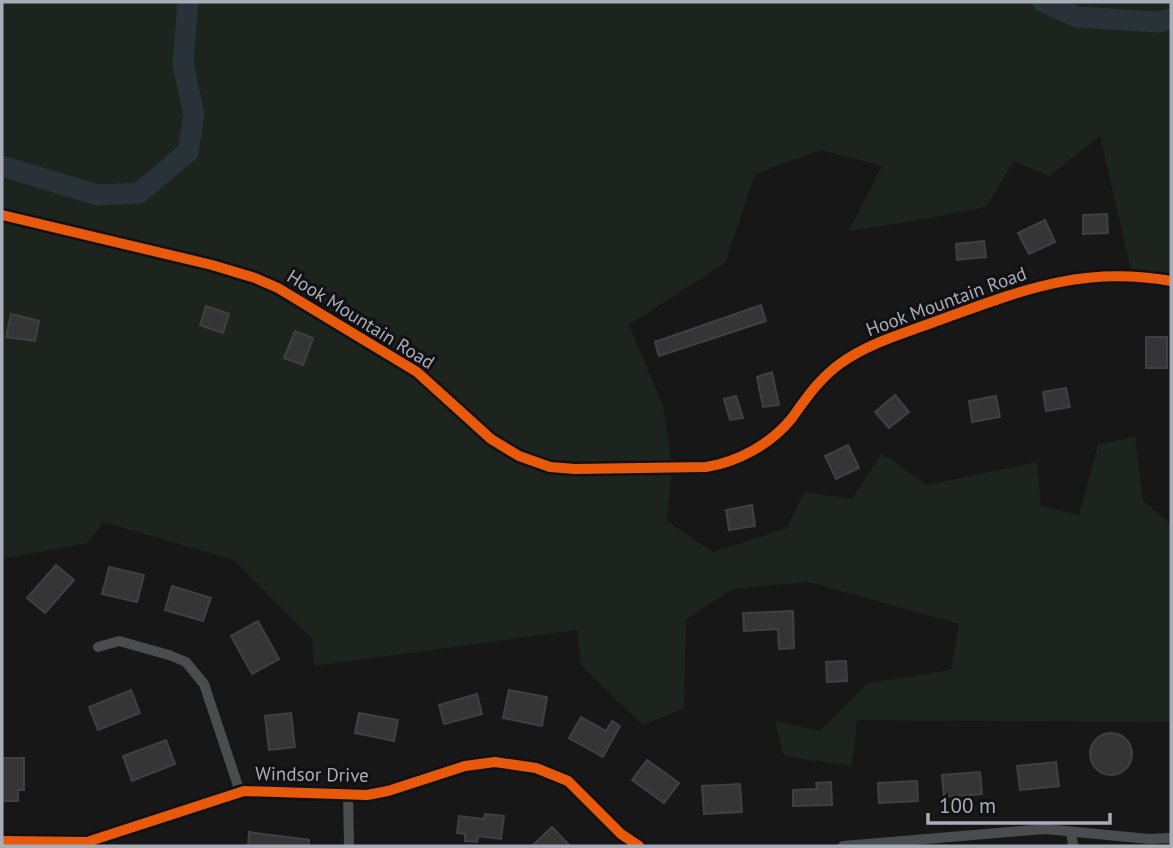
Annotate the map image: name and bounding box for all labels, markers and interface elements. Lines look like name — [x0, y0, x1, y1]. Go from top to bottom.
street label: Hook Mountain Road — [862, 261, 1030, 341]
street label: Hook Mountain Road — [283, 264, 439, 374]
street label: Windsor Drive — [255, 761, 369, 787]
scale bar — [928, 782, 1110, 826]
text: 100 m — [939, 792, 996, 819]

